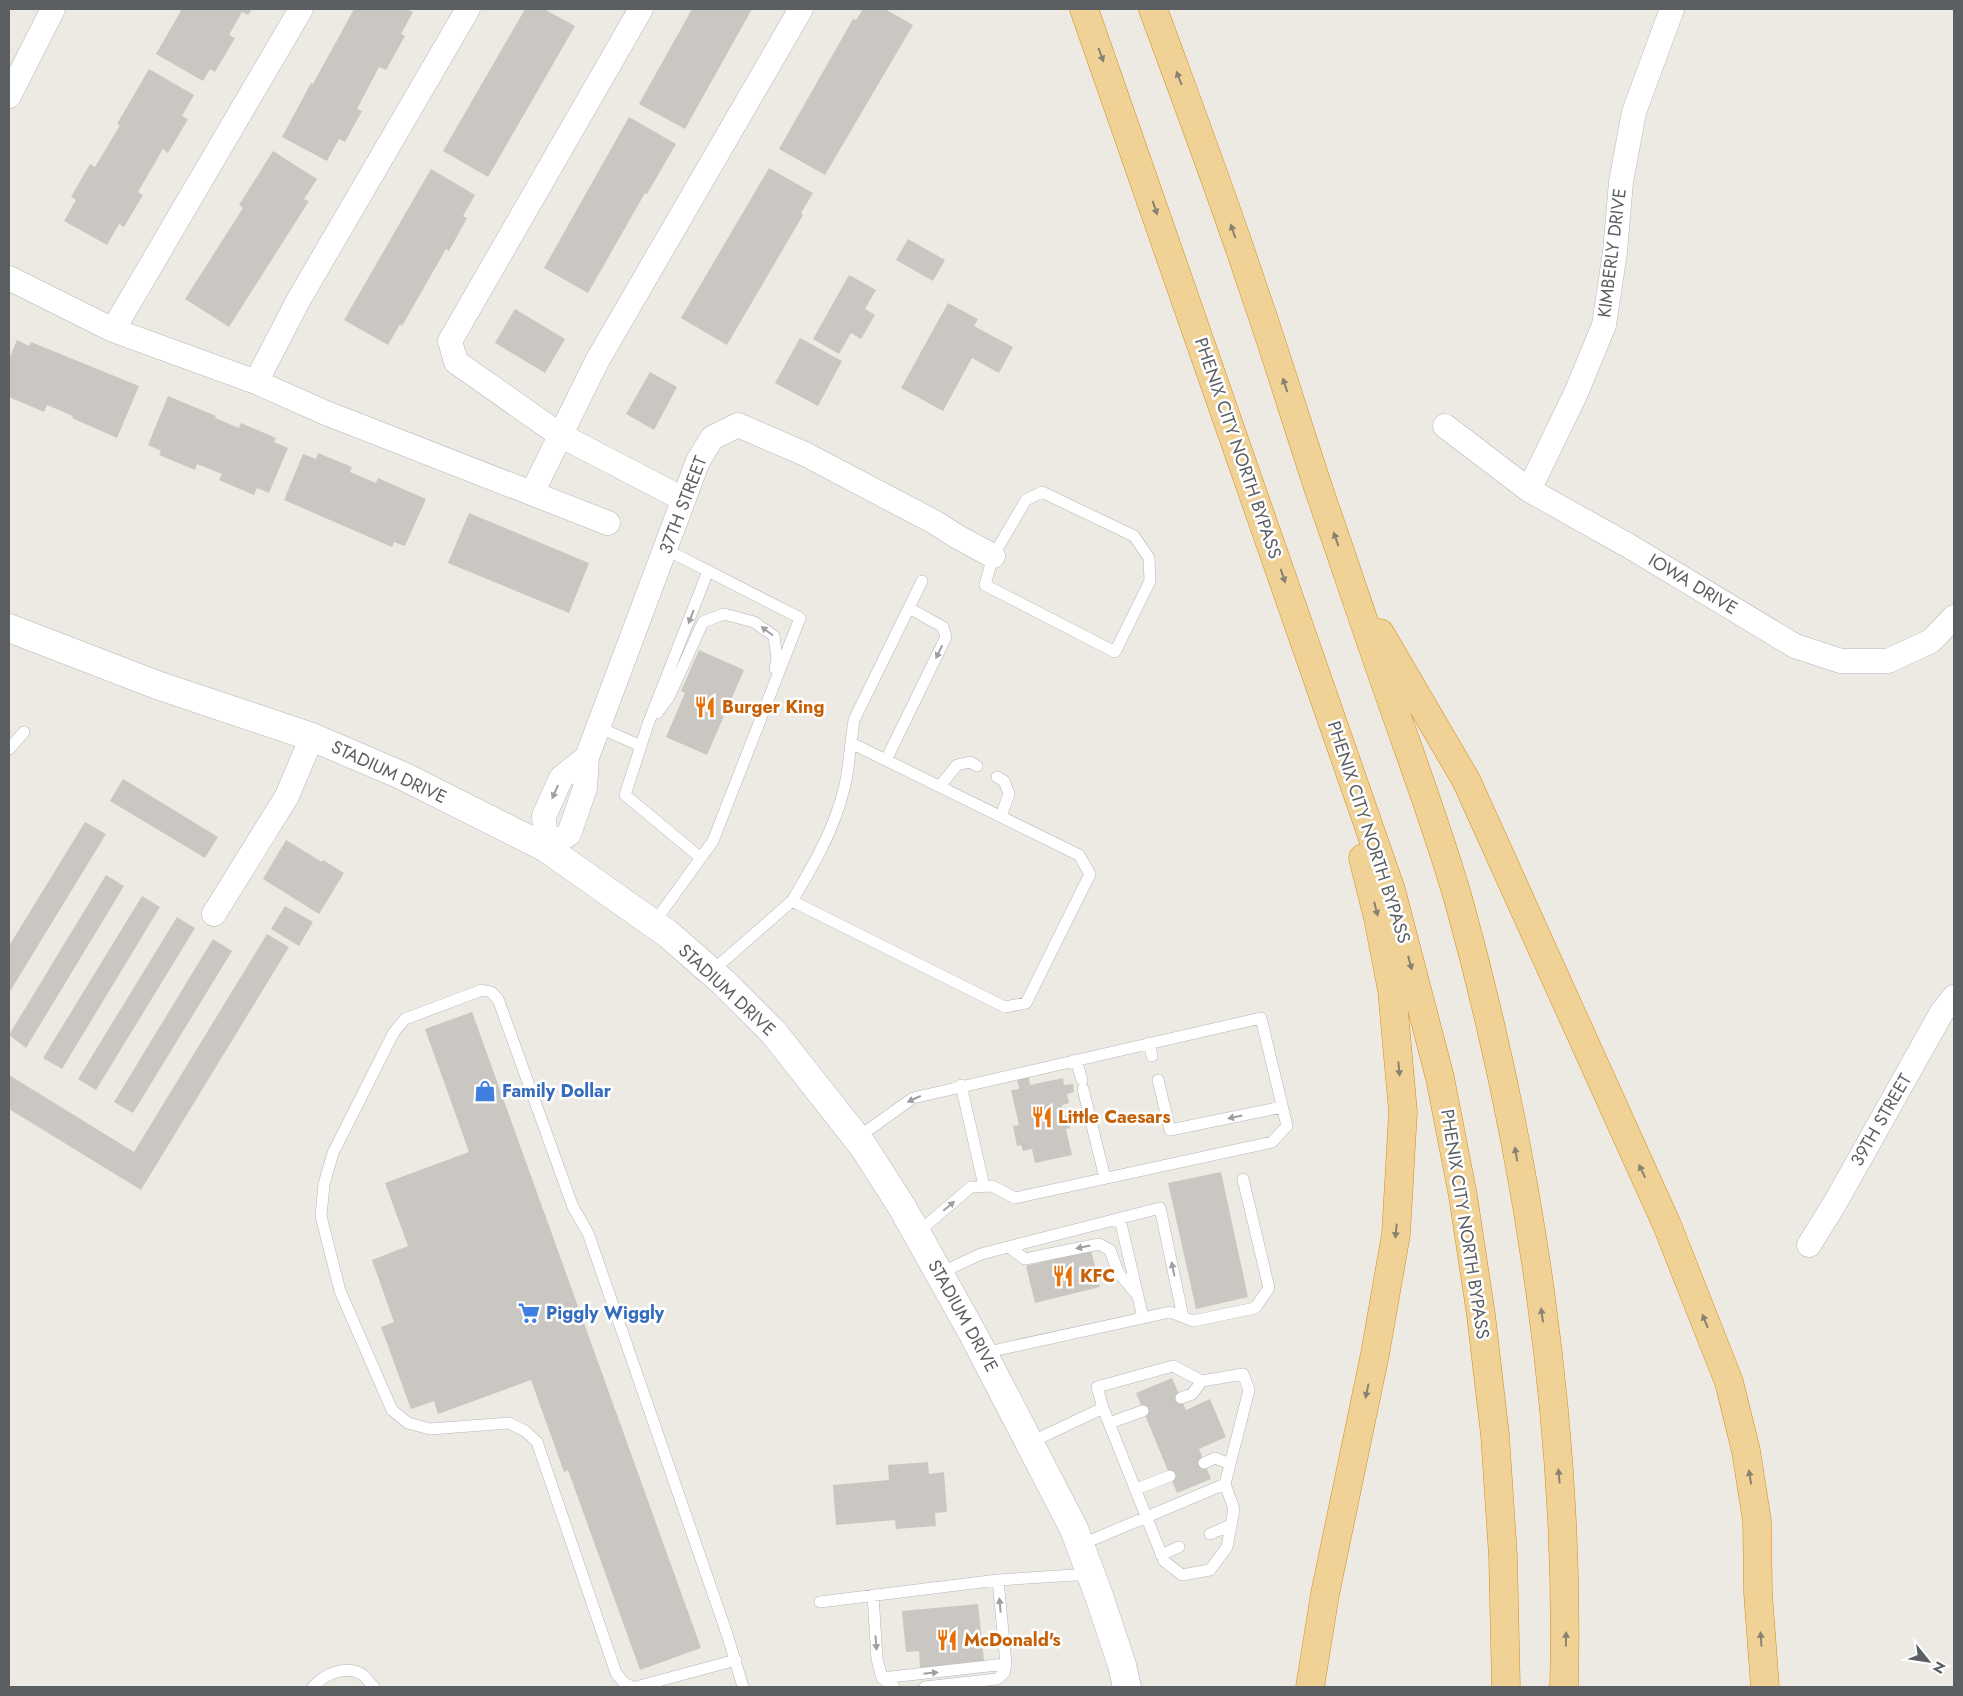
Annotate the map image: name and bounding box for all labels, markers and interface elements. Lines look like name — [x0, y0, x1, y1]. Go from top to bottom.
one-way arrow — [1098, 47, 1105, 62]
one-way arrow — [1175, 70, 1183, 85]
street label: KIMBERLY DRIVE — [1591, 187, 1633, 319]
one-way arrow — [1151, 201, 1159, 216]
one-way arrow — [1229, 223, 1237, 238]
street label: PHENIX CITY NORTH BYPASS — [1188, 334, 1288, 562]
one-way arrow — [1280, 378, 1288, 393]
street label: 37TH STREET — [652, 452, 714, 558]
one-way arrow — [1332, 532, 1340, 547]
street label: IOWA DRIVE — [1643, 547, 1743, 621]
one-way arrow — [1280, 569, 1287, 584]
one-way arrow — [686, 609, 694, 624]
one-way arrow — [760, 626, 774, 636]
one-way arrow — [934, 645, 942, 659]
restaurant icon: Burger King — [692, 694, 718, 720]
place label: Burger King — [722, 694, 824, 720]
street label: PHENIX CITY NORTH BYPASS — [1321, 718, 1417, 947]
street label: STADIUM DRIVE — [327, 734, 451, 810]
one-way arrow — [550, 785, 558, 799]
one-way arrow — [1372, 901, 1380, 916]
street label: STADIUM DRIVE — [673, 938, 781, 1042]
one-way arrow — [1407, 956, 1415, 971]
one-way arrow — [1395, 1062, 1403, 1078]
street label: 39TH STREET — [1844, 1068, 1918, 1171]
shop icon: Family Dollar — [472, 1078, 498, 1104]
place label: Family Dollar — [502, 1078, 612, 1104]
one-way arrow — [907, 1095, 922, 1103]
restaurant icon: Little Caesars — [1029, 1104, 1055, 1130]
place label: Little Caesars — [1058, 1104, 1171, 1130]
street label: PHENIX CITY NORTH BYPASS — [1434, 1107, 1496, 1341]
one-way arrow — [1227, 1113, 1242, 1121]
one-way arrow — [1512, 1146, 1520, 1162]
one-way arrow — [1638, 1164, 1646, 1178]
one-way arrow — [942, 1201, 955, 1212]
one-way arrow — [1392, 1224, 1400, 1240]
one-way arrow — [1075, 1243, 1091, 1251]
street label: STADIUM DRIVE — [921, 1255, 1005, 1377]
one-way arrow — [1169, 1262, 1177, 1277]
restaurant icon: KFC — [1050, 1263, 1076, 1289]
place label: KFC — [1080, 1263, 1115, 1289]
supermarket icon: Piggly Wiggly — [516, 1300, 542, 1326]
place label: Piggly Wiggly — [546, 1300, 665, 1326]
one-way arrow — [1538, 1306, 1546, 1322]
one-way arrow — [1701, 1313, 1709, 1328]
one-way arrow — [1363, 1384, 1371, 1400]
one-way arrow — [1555, 1468, 1563, 1484]
one-way arrow — [1745, 1468, 1753, 1484]
one-way arrow — [996, 1596, 1004, 1612]
restaurant icon: McDonald's — [934, 1627, 960, 1653]
place label: McDonald's — [964, 1627, 1061, 1653]
one-way arrow — [1562, 1630, 1570, 1646]
one-way arrow — [1757, 1630, 1765, 1646]
one-way arrow — [872, 1636, 880, 1652]
north arrow — [1903, 1636, 1953, 1686]
text: N — [1928, 1658, 1951, 1677]
one-way arrow — [923, 1669, 939, 1677]

